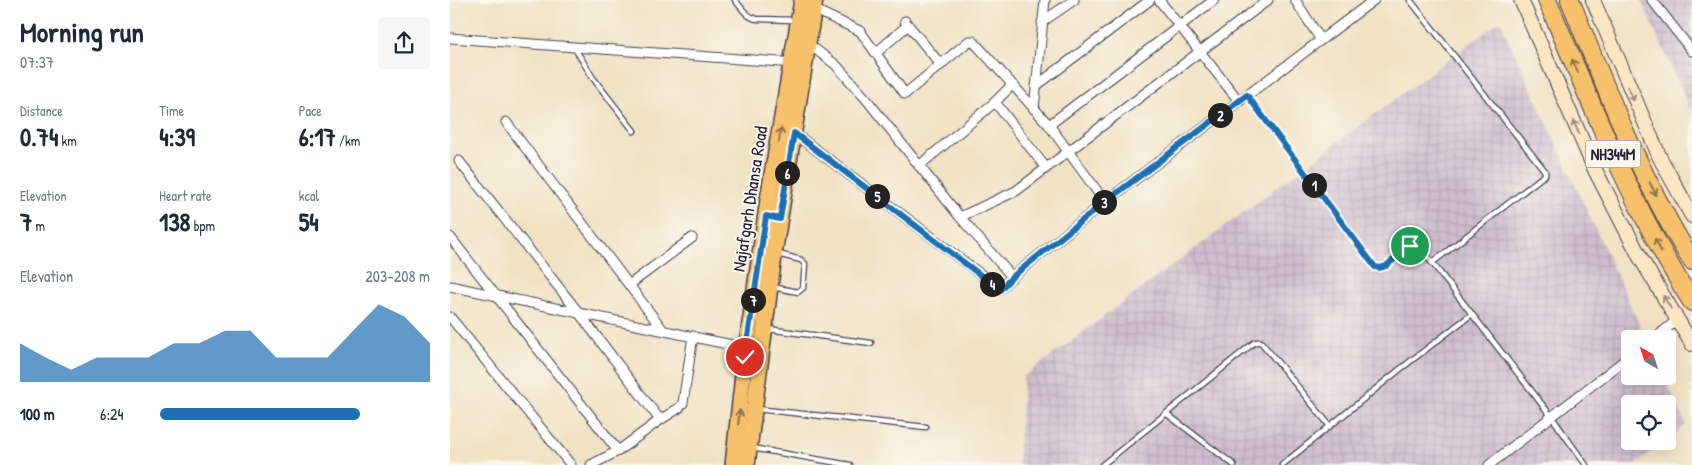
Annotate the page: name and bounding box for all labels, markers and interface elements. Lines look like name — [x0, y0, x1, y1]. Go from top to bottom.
text: Morning run — [20, 13, 144, 51]
button: share — [378, 17, 430, 69]
text: 07:37 — [20, 51, 54, 73]
one-way arrow — [1570, 59, 1580, 74]
one-way arrow — [1628, 86, 1637, 101]
text: Distance — [20, 101, 63, 120]
text: Time — [159, 101, 184, 120]
text: Pace — [299, 101, 322, 120]
pin: 2 — [1208, 102, 1232, 128]
text: 2 — [1217, 106, 1224, 125]
text: 0.74 — [20, 120, 58, 154]
text: 4:39 — [159, 120, 195, 154]
text: 6:17 — [299, 120, 336, 154]
one-way arrow — [1571, 120, 1580, 135]
street label: Najafgarh Dhansa Road — [726, 124, 773, 273]
one-way arrow — [775, 127, 785, 143]
text: km — [58, 131, 77, 150]
text: /km — [336, 131, 360, 150]
road number: NH344M — [1586, 140, 1640, 168]
pin: 6 — [774, 160, 800, 186]
text: 6 — [785, 164, 790, 183]
pin: 1 — [1302, 172, 1326, 198]
text: 1 — [1312, 176, 1317, 195]
one-way arrow — [1648, 181, 1658, 196]
pin: 5 — [864, 184, 890, 208]
text: Elevation — [20, 186, 67, 205]
text: Heart rate — [159, 186, 212, 205]
text: kcal — [299, 186, 319, 205]
text: 5 — [875, 187, 880, 206]
pin: 3 — [1092, 190, 1116, 214]
text: 3 — [1101, 193, 1108, 212]
text: 7 — [20, 205, 32, 239]
text: 138 — [159, 205, 190, 239]
text: 54 — [299, 205, 319, 239]
text: m — [32, 216, 45, 235]
text: bpm — [190, 216, 215, 235]
pin — [1389, 225, 1431, 267]
icon: arrive — [1396, 232, 1424, 260]
one-way arrow — [1653, 238, 1663, 253]
text: Elevation — [20, 265, 73, 287]
text: 203–208 m — [365, 265, 430, 287]
pin: 4 — [980, 272, 1004, 296]
text: 4 — [990, 275, 995, 294]
pin: 7 — [740, 288, 766, 312]
text: 7 — [750, 291, 757, 310]
one-way arrow — [1661, 296, 1671, 310]
north arrow — [1621, 330, 1676, 385]
map controls — [1621, 330, 1676, 450]
pin — [724, 336, 766, 378]
icon: check — [731, 343, 759, 371]
button: locate — [1621, 395, 1676, 450]
text: 100 m — [20, 403, 55, 425]
text: 6:24 — [100, 403, 124, 425]
one-way arrow — [734, 409, 744, 425]

